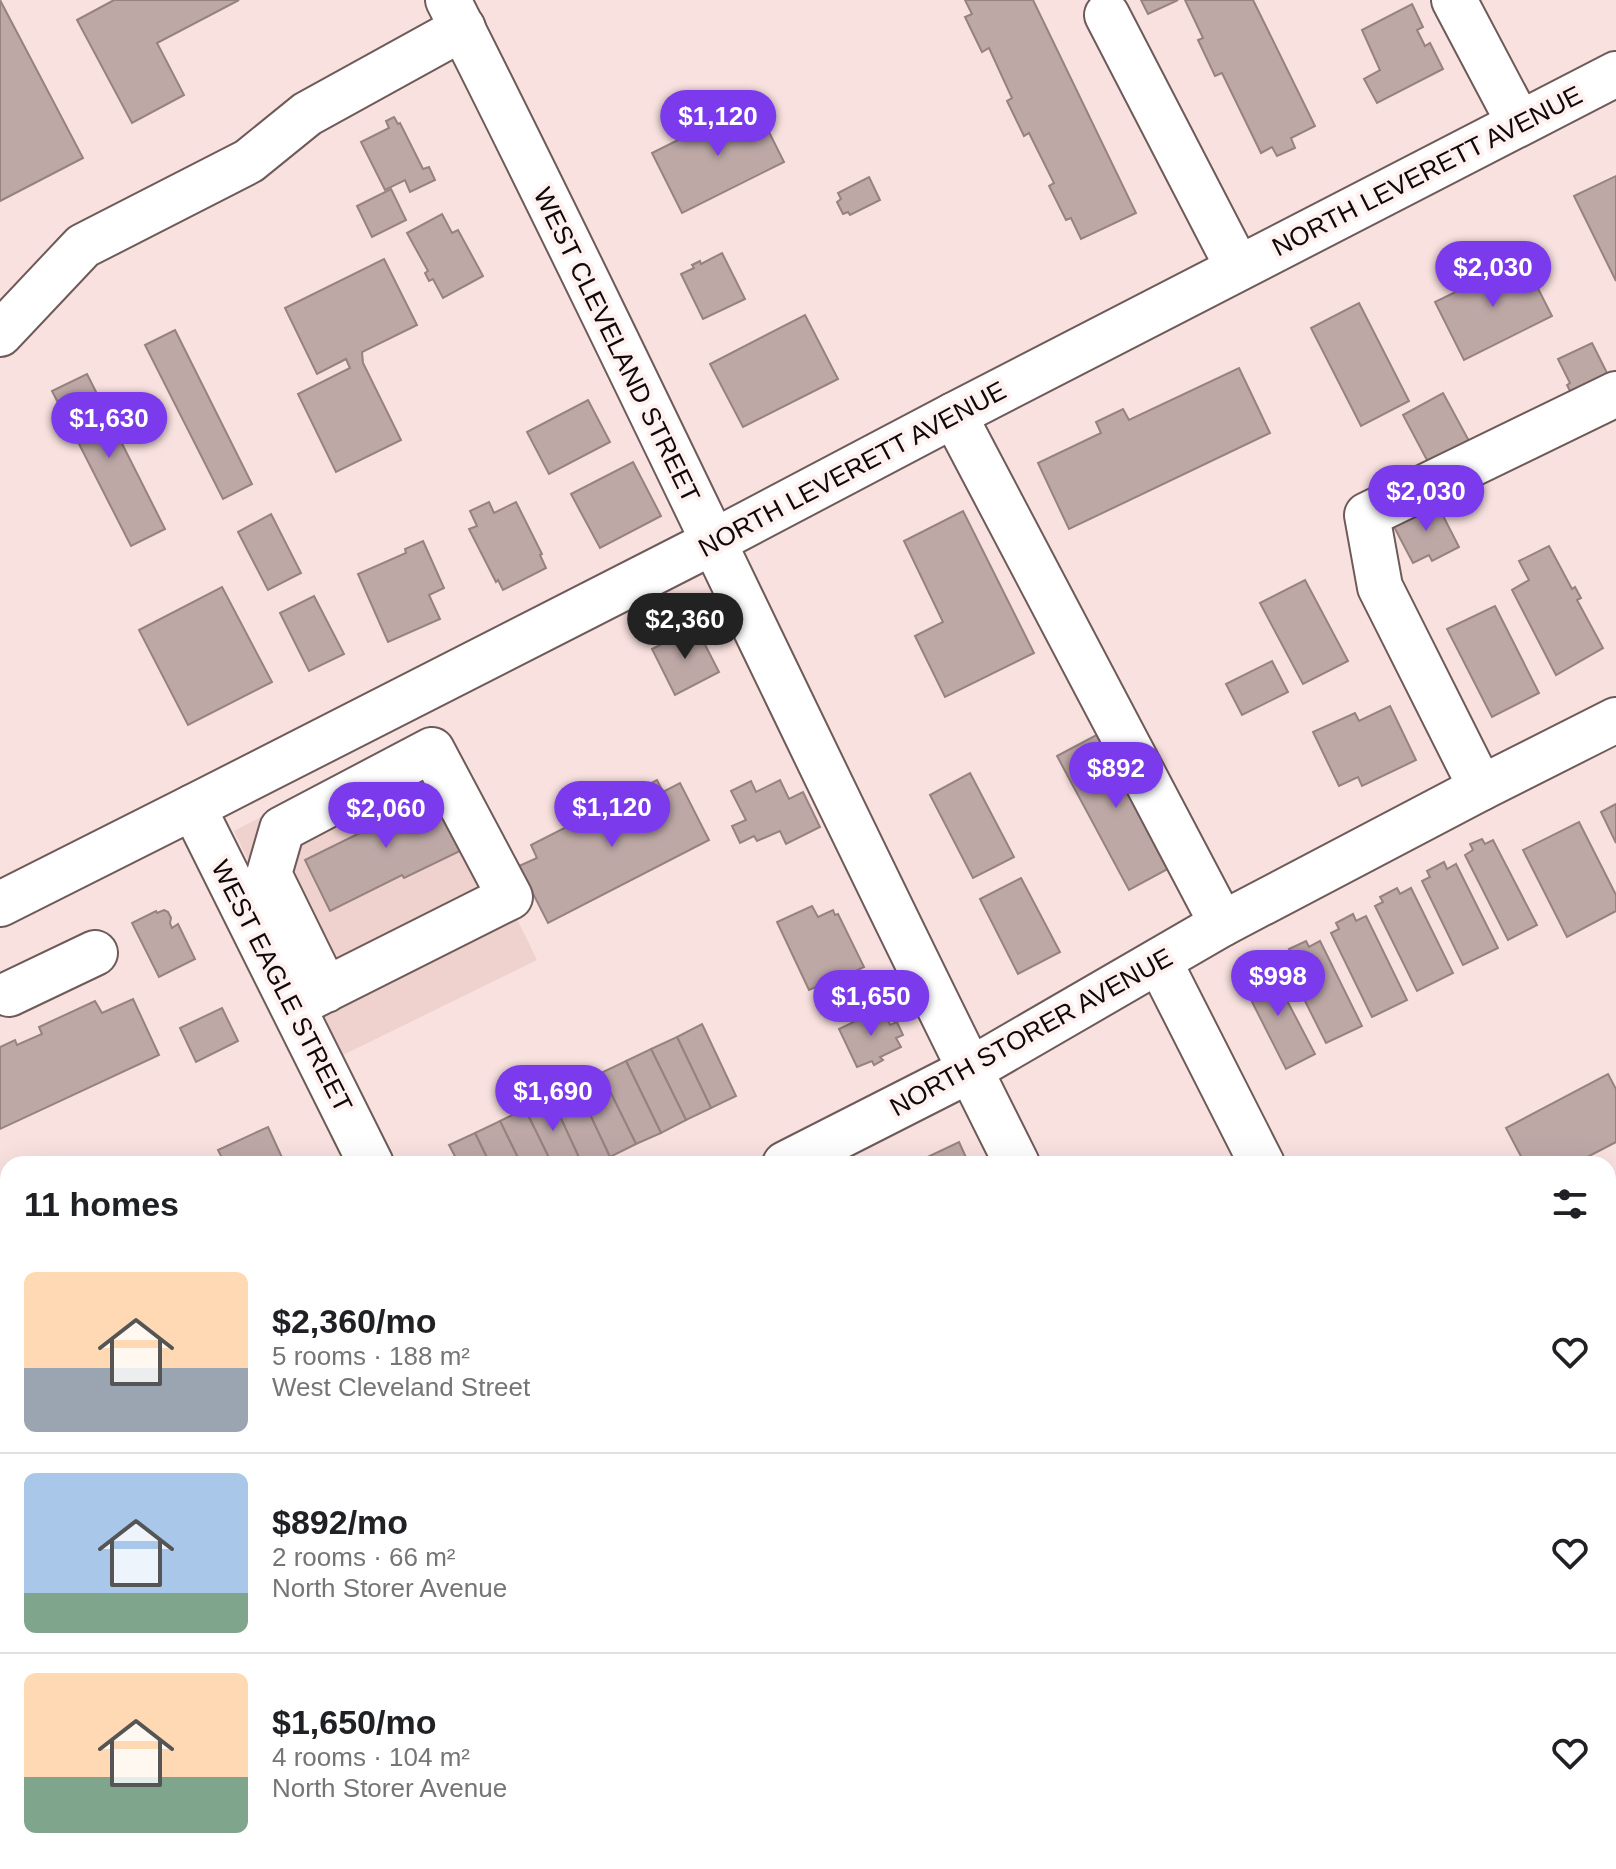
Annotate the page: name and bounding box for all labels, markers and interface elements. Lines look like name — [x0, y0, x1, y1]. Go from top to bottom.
street label: NORTH LEVERETT AVENUE — [1267, 80, 1587, 262]
pin: $1,120 — [653, 90, 783, 158]
text: $1,120 — [678, 101, 758, 131]
street label: WEST CLEVELAND STREET — [528, 183, 706, 507]
pin: $2,030 — [1428, 241, 1558, 309]
text: $2,030 — [1453, 252, 1533, 282]
street label: NORTH LEVERETT AVENUE — [693, 375, 1011, 563]
pin: $1,630 — [44, 392, 174, 460]
text: $1,630 — [69, 403, 149, 433]
pin: $2,030 — [1361, 465, 1491, 533]
text: $2,030 — [1386, 476, 1466, 506]
pin: $2,360 — [620, 593, 750, 661]
text: $2,360 — [645, 604, 725, 634]
pin: $892 — [1069, 742, 1163, 810]
text: $892 — [1087, 753, 1145, 783]
pin: $1,120 — [547, 781, 677, 849]
pin: $2,060 — [321, 782, 451, 850]
text: $1,120 — [572, 792, 652, 822]
text: $2,060 — [346, 793, 426, 823]
street label: WEST EAGLE STREET — [205, 855, 359, 1117]
street label: NORTH STORER AVENUE — [885, 942, 1177, 1122]
pin: $998 — [1231, 950, 1325, 1018]
text: $998 — [1249, 961, 1307, 991]
pin: $1,650 — [806, 970, 936, 1038]
text: $1,650 — [831, 981, 911, 1011]
pin: $1,690 — [488, 1065, 618, 1133]
text: $1,690 — [513, 1076, 593, 1106]
icon: filters — [1548, 1182, 1592, 1226]
text: 11 homes — [24, 1185, 179, 1223]
text: $2,360/mo — [272, 1302, 436, 1340]
icon: home — [88, 1304, 184, 1400]
icon: heart — [1548, 1330, 1592, 1374]
text: 5 rooms · 188 m² — [272, 1341, 470, 1371]
text: West Cleveland Street — [272, 1372, 530, 1402]
text: $892/mo — [272, 1503, 408, 1541]
icon: home — [88, 1505, 184, 1601]
icon: heart — [1548, 1531, 1592, 1575]
text: 2 rooms · 66 m² — [272, 1542, 456, 1572]
text: North Storer Avenue — [272, 1573, 507, 1603]
text: $1,650/mo — [272, 1703, 436, 1741]
icon: home — [88, 1705, 184, 1801]
icon: heart — [1548, 1731, 1592, 1775]
text: 4 rooms · 104 m² — [272, 1742, 470, 1772]
text: North Storer Avenue — [272, 1773, 507, 1803]

